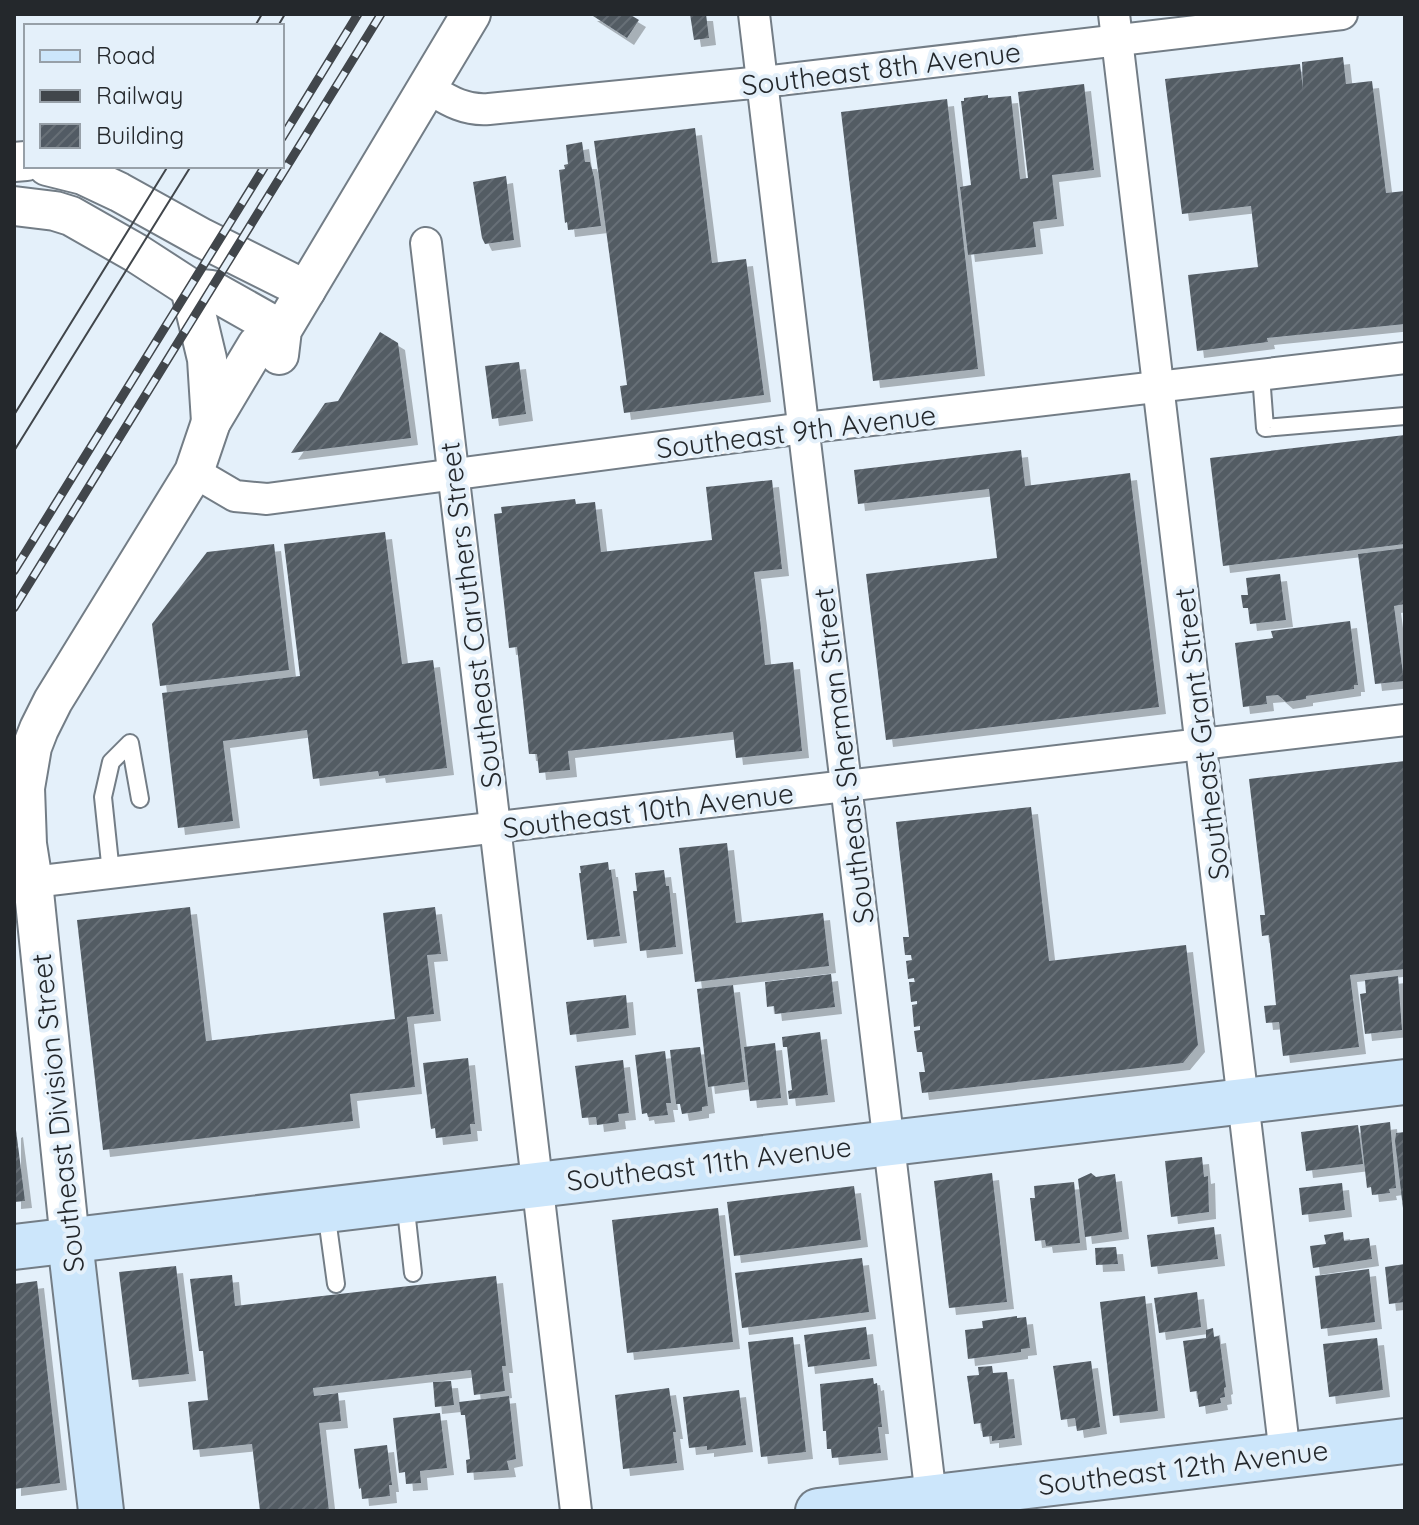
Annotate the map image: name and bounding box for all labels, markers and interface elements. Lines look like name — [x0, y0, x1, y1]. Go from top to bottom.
legend — [24, 24, 284, 168]
street label: Southeast 8th Avenue — [739, 34, 1023, 102]
text: Road — [96, 40, 156, 70]
text: Railway — [96, 80, 183, 110]
text: Building — [96, 120, 184, 150]
street label: Southeast 9th Avenue — [654, 396, 938, 466]
street label: Southeast Caruthers Street — [431, 440, 509, 790]
street label: Southeast Sherman Street — [805, 586, 881, 926]
street label: Southeast Grant Street — [1166, 586, 1236, 882]
street label: Southeast 10th Avenue — [500, 775, 796, 845]
street label: Southeast Division Street — [23, 952, 91, 1274]
street label: Southeast 11th Avenue — [565, 1128, 853, 1198]
street label: Southeast 12th Avenue — [1036, 1432, 1330, 1502]

